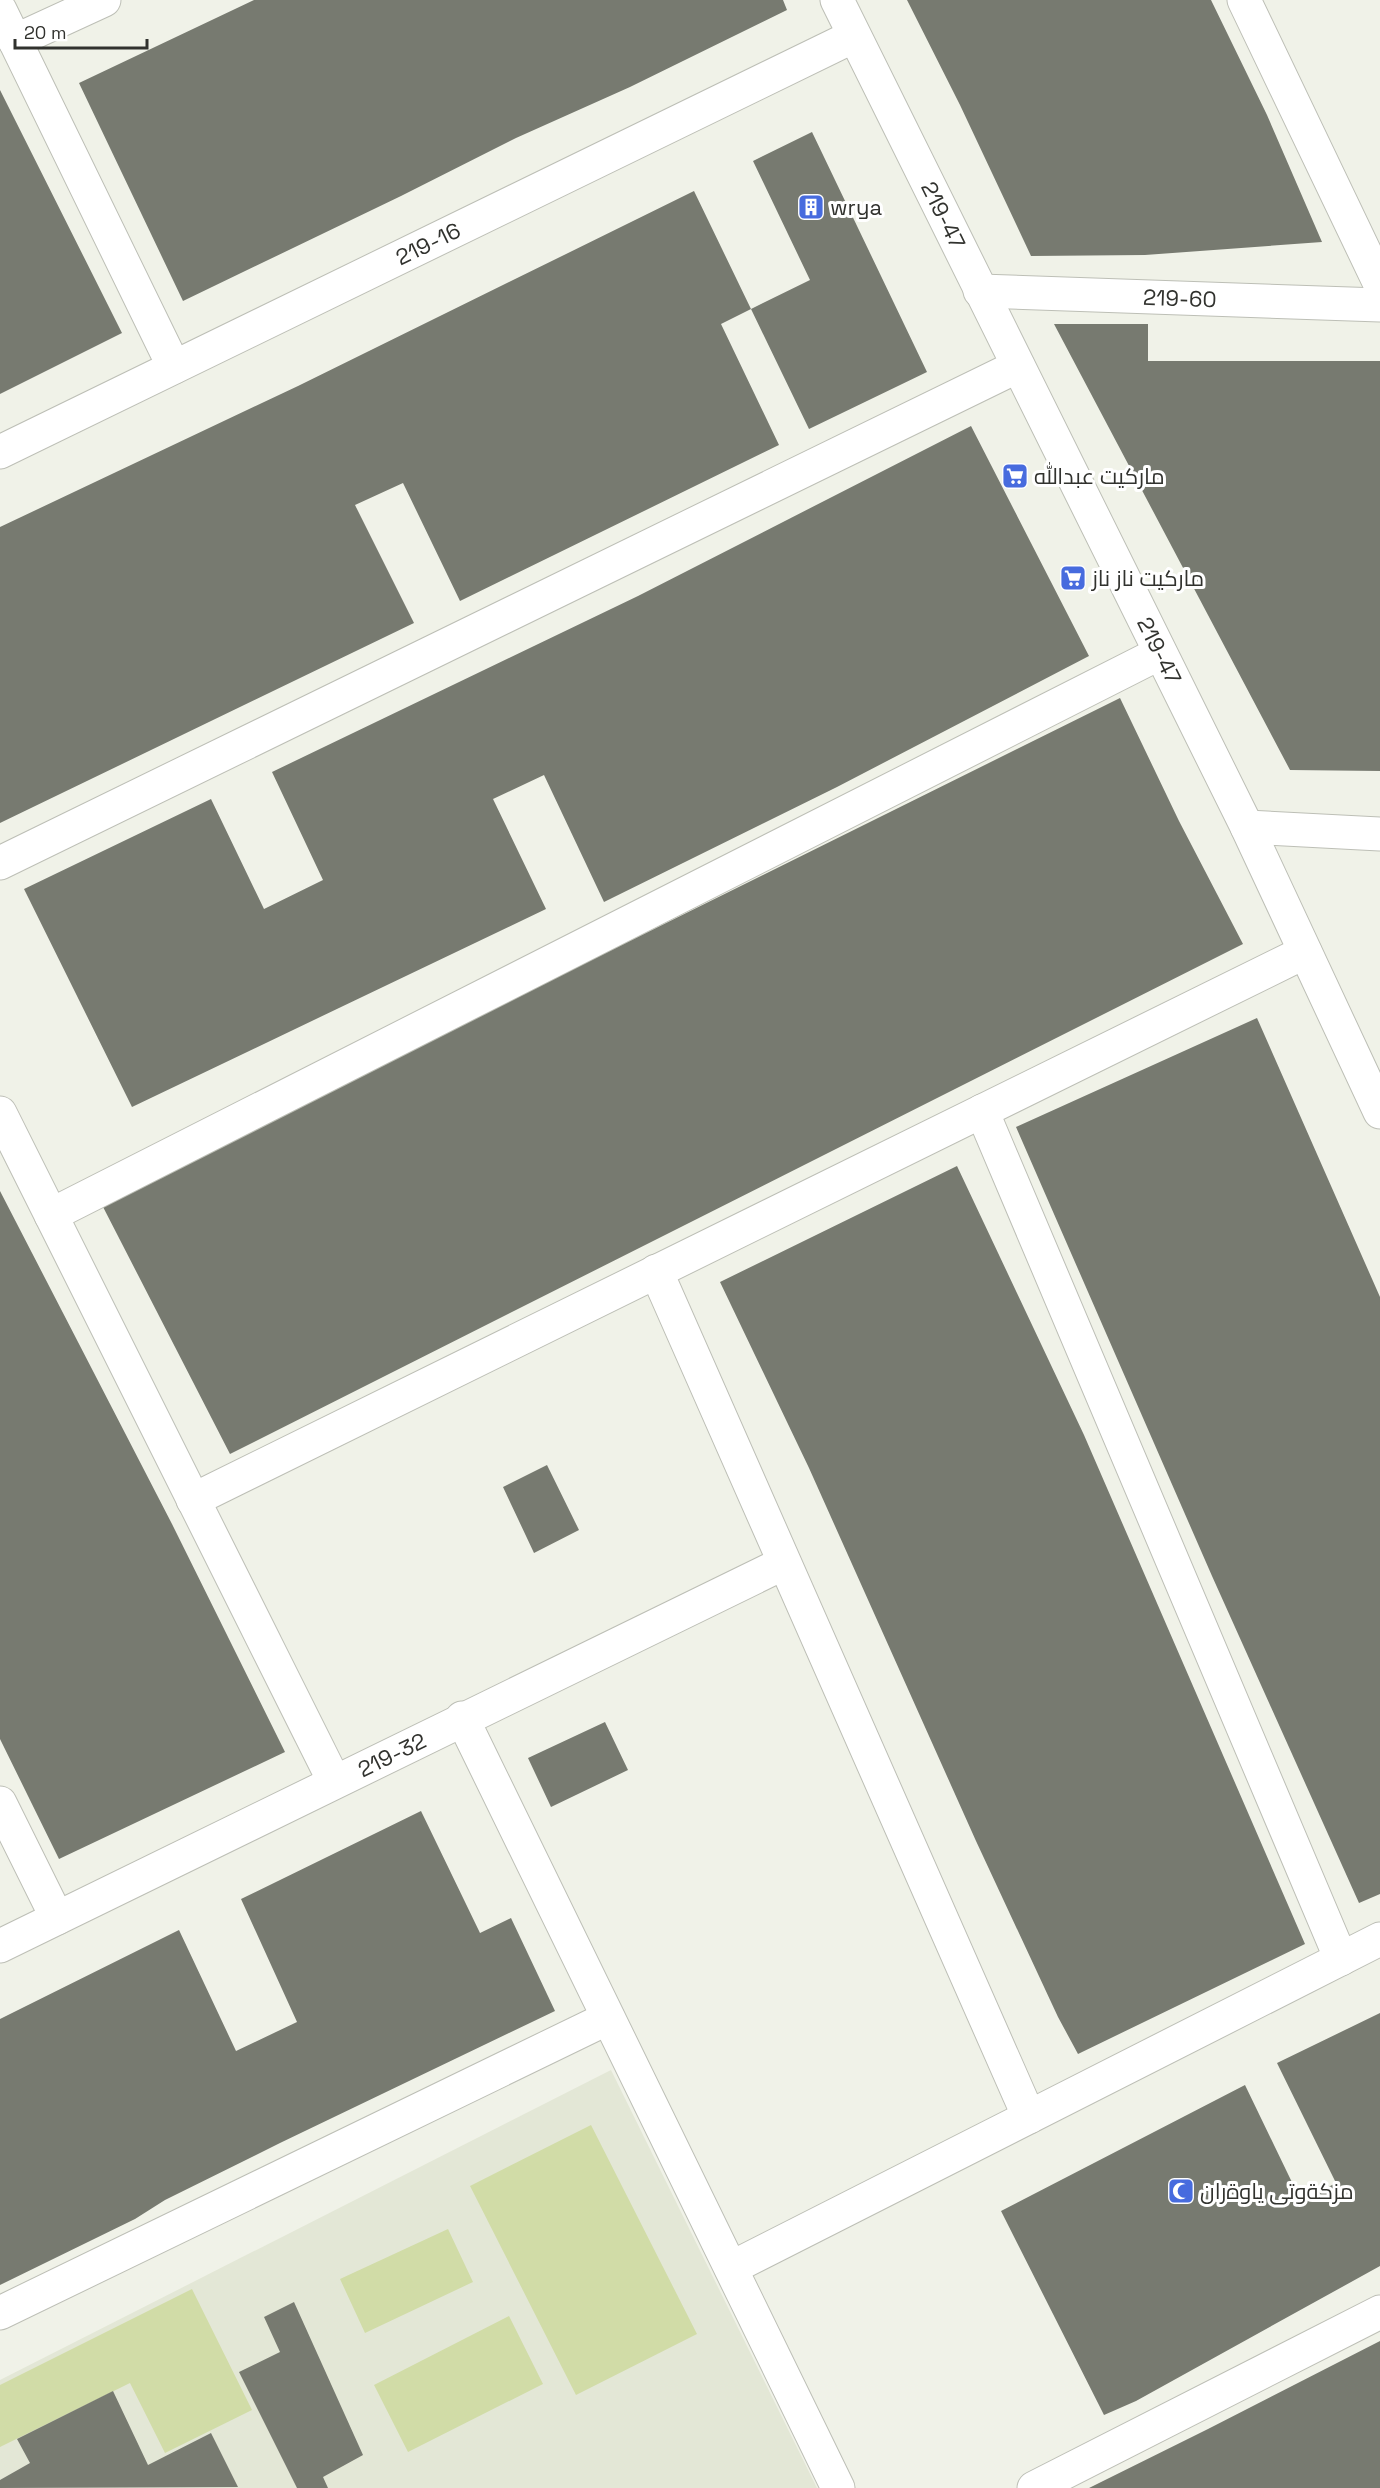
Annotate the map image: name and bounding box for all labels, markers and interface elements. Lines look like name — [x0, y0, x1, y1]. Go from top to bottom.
scale bar — [15, 12, 147, 50]
text: 20 m — [24, 21, 67, 44]
street label: 219-47 — [915, 177, 972, 253]
building icon: wrya — [796, 192, 826, 222]
place label: wrya — [830, 193, 882, 221]
street label: 219-16 — [391, 216, 465, 271]
street label: 219-60 — [1143, 283, 1217, 313]
supermarket icon: ماركيت عبدالله — [1000, 461, 1030, 491]
place label: ماركيت عبدالله — [1034, 462, 1165, 490]
supermarket icon: ماركيت ناز ناز — [1058, 563, 1088, 593]
place label: ماركيت ناز ناز — [1090, 564, 1204, 592]
street label: 219-47 — [1131, 612, 1188, 689]
street label: 219-32 — [353, 1726, 430, 1783]
mosque icon: مزكةوتى ياوةران — [1166, 2176, 1196, 2206]
place label: مزكةوتى ياوةران — [1200, 2177, 1354, 2205]

